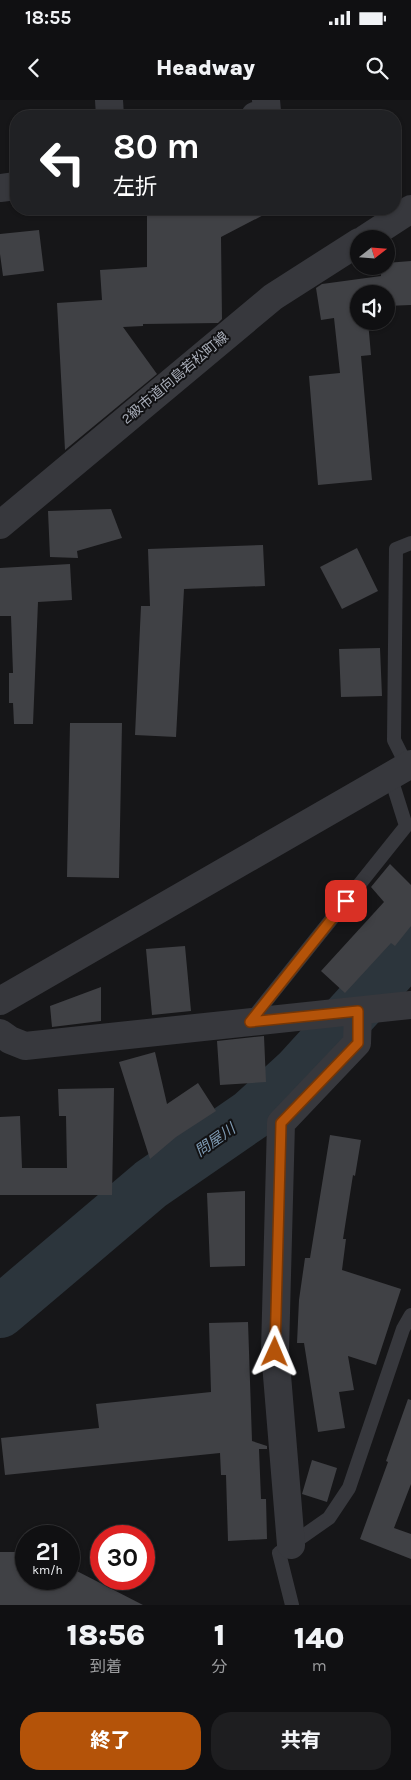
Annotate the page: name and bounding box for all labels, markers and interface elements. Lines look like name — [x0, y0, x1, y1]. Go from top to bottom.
text: 18:55 — [25, 7, 71, 29]
icon: back — [20, 54, 48, 82]
icon: search — [363, 54, 391, 82]
text: Headway — [156, 55, 255, 81]
text: 80 m — [113, 126, 200, 167]
icon: left — [30, 130, 95, 195]
text: 左折 — [113, 174, 157, 200]
north arrow — [350, 230, 395, 275]
map controls — [350, 230, 395, 330]
button: sound — [350, 285, 395, 330]
street label: 2級市道向島若松町線 — [118, 328, 232, 428]
pin — [325, 880, 367, 922]
icon: arrive — [332, 887, 360, 915]
water label: 問屋川 — [191, 1119, 240, 1160]
position arrow — [248, 1325, 300, 1377]
speed limit sign: 30 — [90, 1525, 155, 1590]
text: 21 — [35, 1537, 60, 1566]
text: km/h — [32, 1563, 63, 1577]
text: 18:56 — [66, 1617, 145, 1653]
text: 1 — [214, 1617, 225, 1653]
text: 140 — [294, 1620, 345, 1656]
text: m — [312, 1656, 327, 1675]
text: 到着 — [90, 1657, 122, 1676]
text: 分 — [211, 1657, 227, 1676]
button: 終了 — [20, 1712, 201, 1770]
button: 共有 — [211, 1712, 391, 1770]

